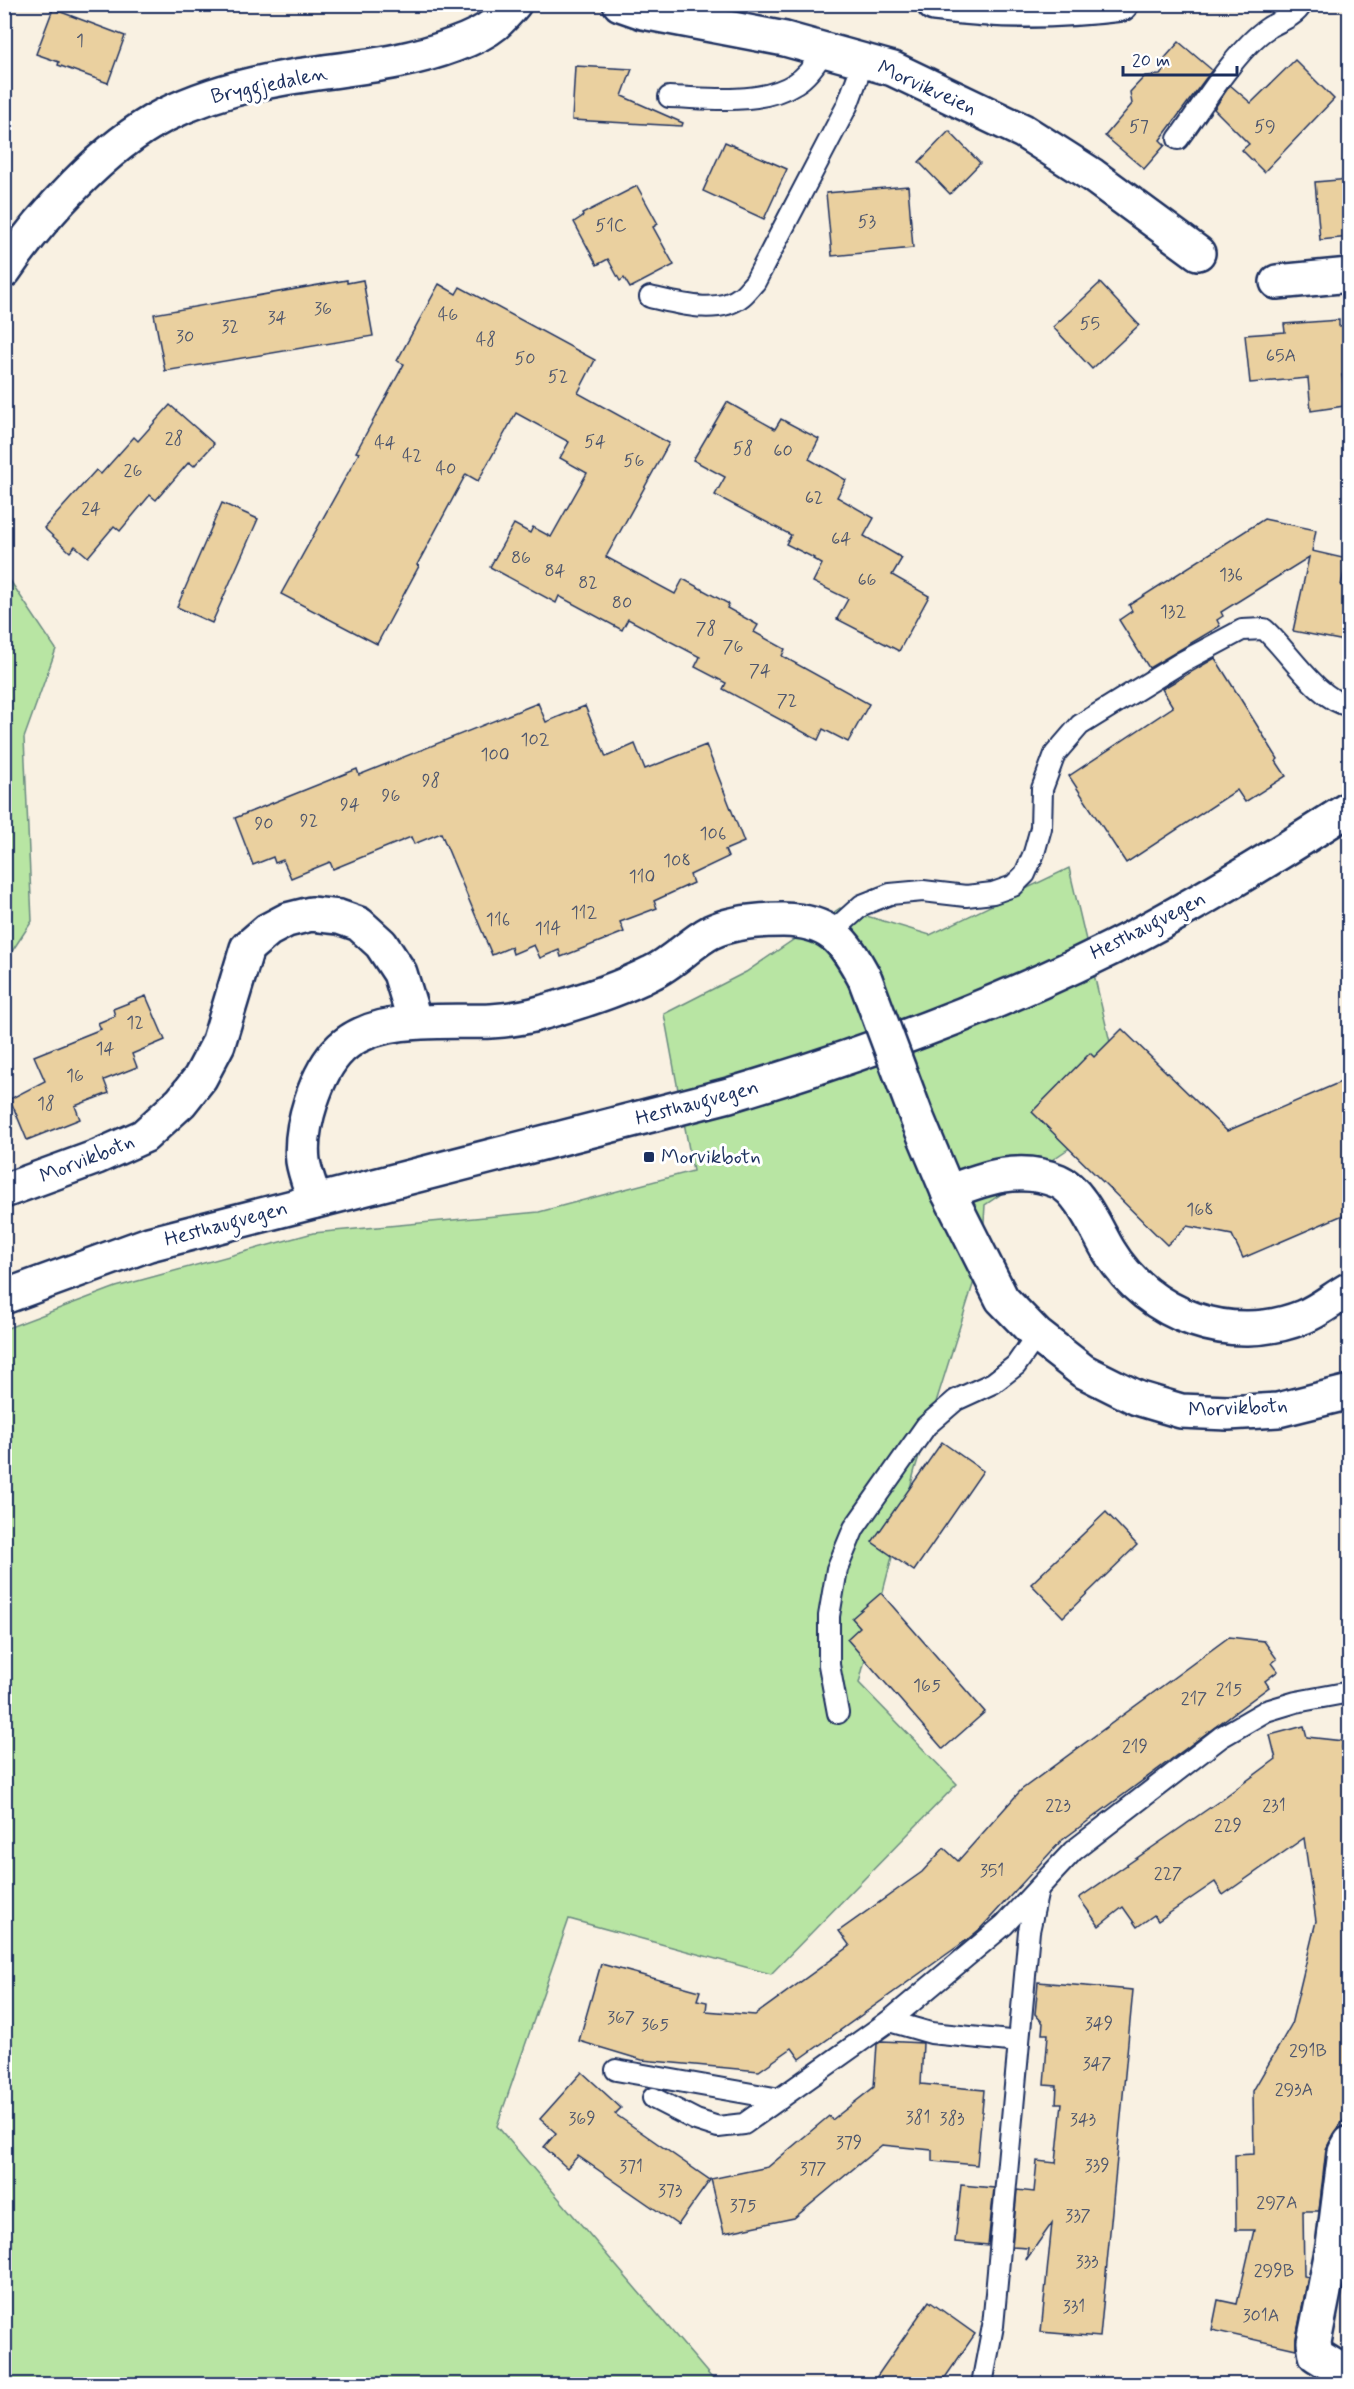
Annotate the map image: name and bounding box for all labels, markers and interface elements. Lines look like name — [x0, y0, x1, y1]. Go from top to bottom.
house number: 1 — [76, 29, 84, 53]
scale bar — [1123, 39, 1237, 77]
text: 20 m — [1132, 49, 1170, 73]
street label: Morvikveien — [873, 54, 981, 122]
street label: Bryggjedalen — [208, 59, 331, 113]
house number: 57 — [1129, 115, 1149, 139]
house number: 59 — [1254, 115, 1276, 139]
house number: 53 — [858, 210, 877, 234]
house number: 51C — [595, 214, 627, 238]
house number: 36 — [314, 297, 332, 321]
house number: 46 — [438, 303, 458, 327]
house number: 34 — [267, 306, 287, 330]
house number: 55 — [1080, 312, 1100, 336]
house number: 32 — [221, 315, 239, 339]
house number: 30 — [176, 325, 194, 349]
house number: 48 — [476, 328, 496, 352]
house number: 65A — [1266, 344, 1296, 368]
house number: 50 — [514, 347, 536, 371]
house number: 52 — [548, 365, 568, 389]
house number: 28 — [165, 427, 183, 451]
house number: 54 — [584, 430, 606, 454]
house number: 44 — [374, 431, 396, 455]
house number: 58 — [733, 437, 753, 461]
house number: 60 — [773, 439, 793, 463]
house number: 42 — [402, 444, 422, 468]
house number: 56 — [624, 449, 644, 473]
house number: 40 — [436, 457, 456, 481]
house number: 26 — [124, 459, 142, 483]
house number: 62 — [805, 486, 823, 510]
house number: 24 — [81, 497, 101, 521]
house number: 64 — [831, 527, 851, 551]
house number: 86 — [511, 546, 531, 570]
house number: 84 — [544, 559, 566, 583]
house number: 136 — [1219, 563, 1243, 587]
house number: 66 — [857, 568, 877, 592]
house number: 82 — [578, 571, 598, 595]
house number: 80 — [612, 591, 632, 615]
house number: 132 — [1160, 600, 1186, 624]
house number: 78 — [696, 617, 716, 641]
house number: 76 — [723, 635, 743, 659]
house number: 74 — [749, 659, 771, 683]
house number: 72 — [777, 689, 797, 713]
house number: 102 — [520, 728, 550, 752]
house number: 100 — [480, 743, 510, 767]
house number: 98 — [422, 769, 440, 793]
house number: 96 — [382, 784, 400, 808]
house number: 94 — [340, 793, 360, 817]
house number: 92 — [300, 809, 318, 833]
house number: 90 — [254, 812, 274, 836]
house number: 106 — [700, 822, 726, 846]
house number: 108 — [663, 849, 691, 873]
house number: 110 — [629, 865, 655, 889]
street label: Hesthaugvegen — [1085, 885, 1212, 969]
house number: 112 — [571, 901, 598, 925]
house number: 116 — [486, 908, 510, 932]
house number: 114 — [535, 917, 562, 941]
house number: 12 — [126, 1011, 144, 1035]
house number: 14 — [96, 1037, 115, 1061]
house number: 16 — [66, 1064, 84, 1088]
street label: Hesthaugvegen — [632, 1073, 762, 1135]
house number: 18 — [37, 1092, 55, 1116]
street label: Morvikbotn — [35, 1127, 139, 1191]
place label: Morvikbotn — [661, 1143, 761, 1171]
marker: Morvikbotn — [642, 1150, 656, 1164]
street label: Hesthaugvegen — [161, 1194, 291, 1256]
house number: 168 — [1186, 1198, 1214, 1222]
street label: Morvikbotn — [1187, 1391, 1289, 1425]
house number: 165 — [913, 1674, 941, 1698]
house number: 215 — [1216, 1678, 1242, 1702]
house number: 217 — [1181, 1687, 1207, 1711]
house number: 219 — [1122, 1735, 1148, 1759]
house number: 223 — [1045, 1794, 1071, 1818]
house number: 231 — [1262, 1794, 1286, 1818]
house number: 229 — [1214, 1814, 1242, 1838]
house number: 351 — [980, 1859, 1004, 1883]
house number: 227 — [1154, 1862, 1182, 1886]
house number: 367 — [607, 2006, 635, 2030]
house number: 349 — [1085, 2012, 1113, 2036]
house number: 365 — [641, 2013, 669, 2037]
house number: 291B — [1289, 2039, 1327, 2063]
house number: 347 — [1082, 2052, 1112, 2076]
house number: 293A — [1275, 2078, 1313, 2102]
house number: 381 — [905, 2106, 931, 2130]
house number: 369 — [568, 2107, 596, 2131]
house number: 383 — [939, 2107, 965, 2131]
house number: 343 — [1070, 2108, 1096, 2132]
house number: 379 — [836, 2131, 862, 2155]
house number: 339 — [1084, 2154, 1110, 2178]
house number: 371 — [619, 2155, 643, 2179]
house number: 377 — [799, 2157, 827, 2181]
house number: 373 — [658, 2179, 682, 2203]
house number: 297A — [1256, 2191, 1298, 2215]
house number: 375 — [729, 2194, 757, 2218]
house number: 337 — [1065, 2204, 1091, 2228]
house number: 333 — [1075, 2250, 1099, 2274]
house number: 299B — [1254, 2259, 1294, 2283]
house number: 331 — [1063, 2295, 1085, 2319]
house number: 301A — [1242, 2304, 1280, 2328]

